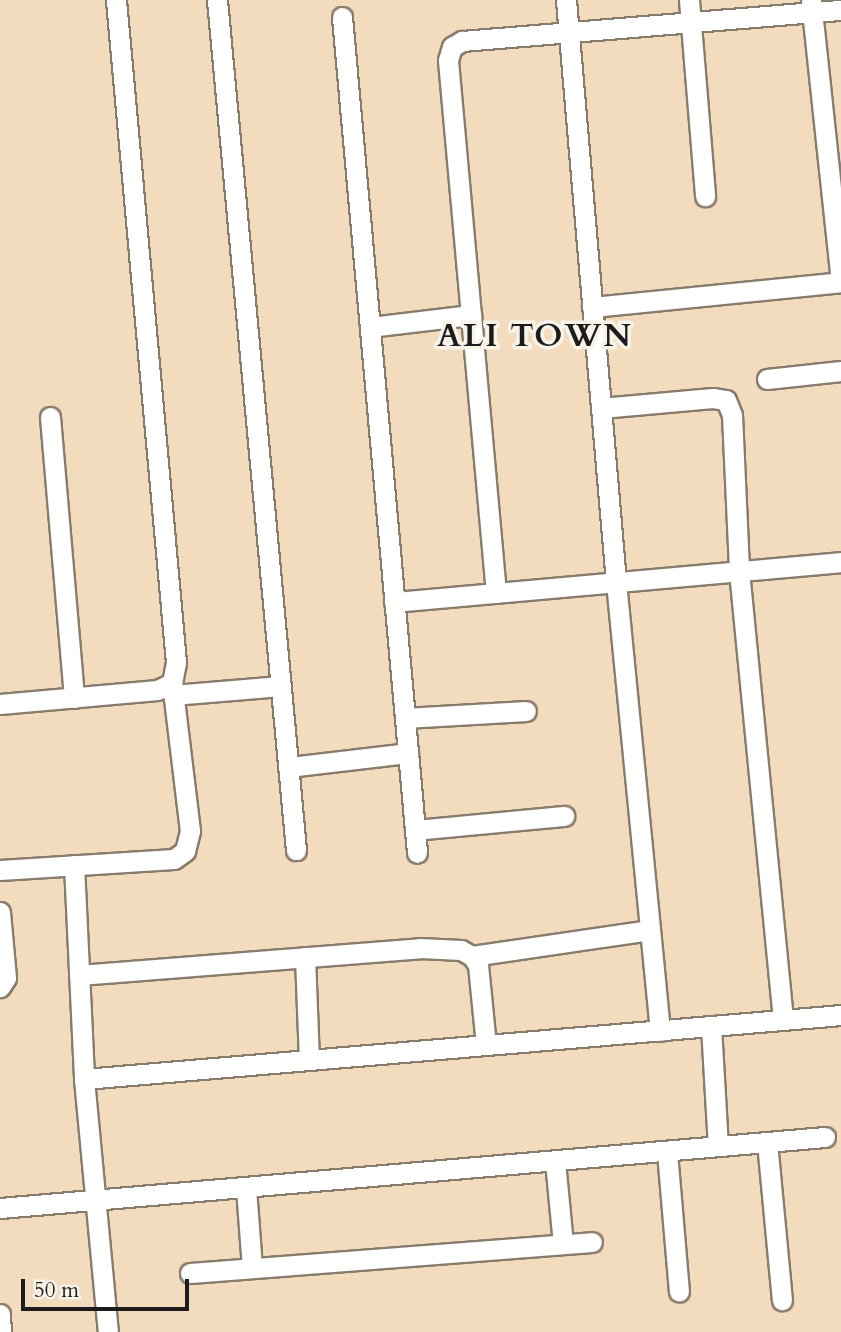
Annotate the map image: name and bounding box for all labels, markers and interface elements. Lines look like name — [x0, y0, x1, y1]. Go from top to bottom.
district label: ALI TOWN — [438, 317, 632, 355]
scale bar — [24, 1266, 192, 1310]
text: 50 m — [34, 1276, 79, 1305]

